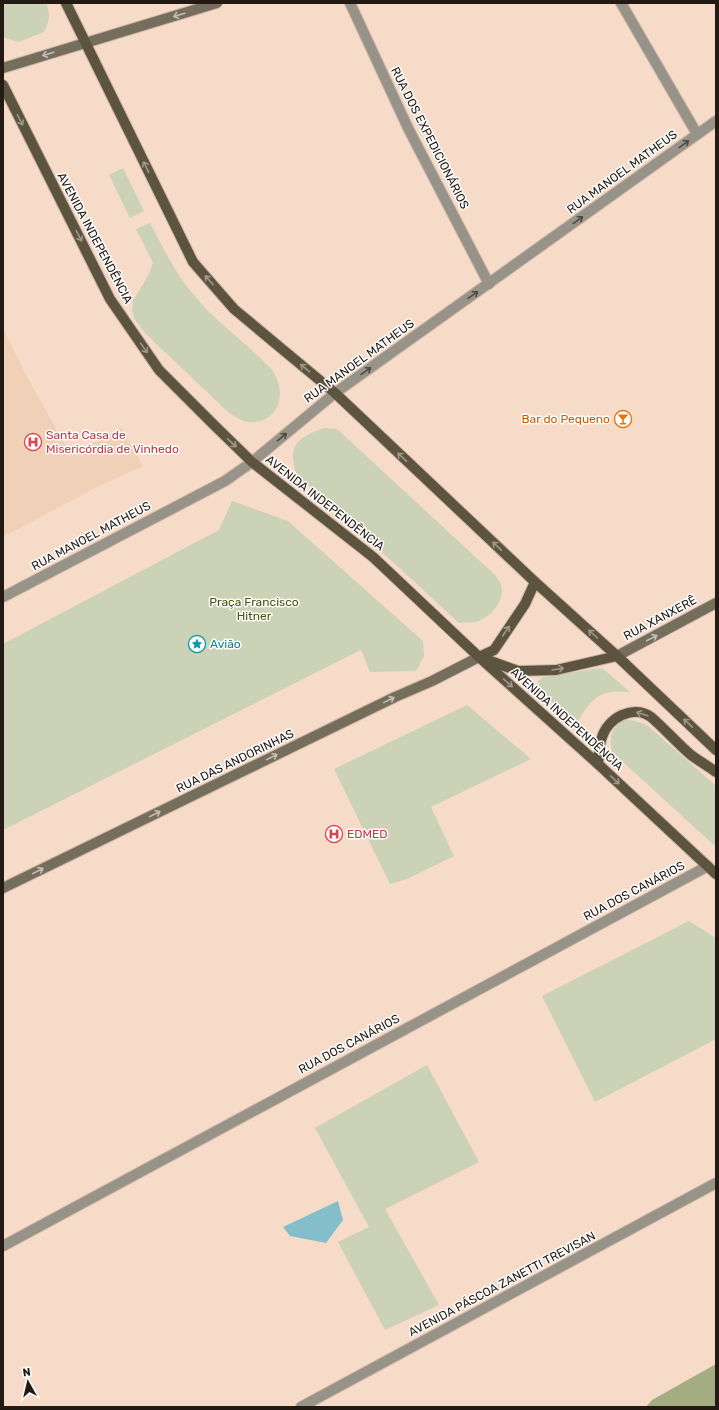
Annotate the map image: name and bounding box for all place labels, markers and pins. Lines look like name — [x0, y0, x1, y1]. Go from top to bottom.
bar icon: Bar do Pequeno — [613, 409, 633, 429]
place label: Bar do Pequeno — [522, 412, 610, 426]
place label: Santa Casa de Misericórdia de Vinhedo — [46, 428, 179, 456]
hospital icon: Santa Casa de Misericórdia de Vinhedo — [23, 432, 43, 452]
place icon: Avião — [187, 634, 207, 654]
place label: Avião — [210, 637, 241, 651]
hospital icon: EDMED — [324, 824, 344, 844]
place label: EDMED — [347, 827, 388, 841]

